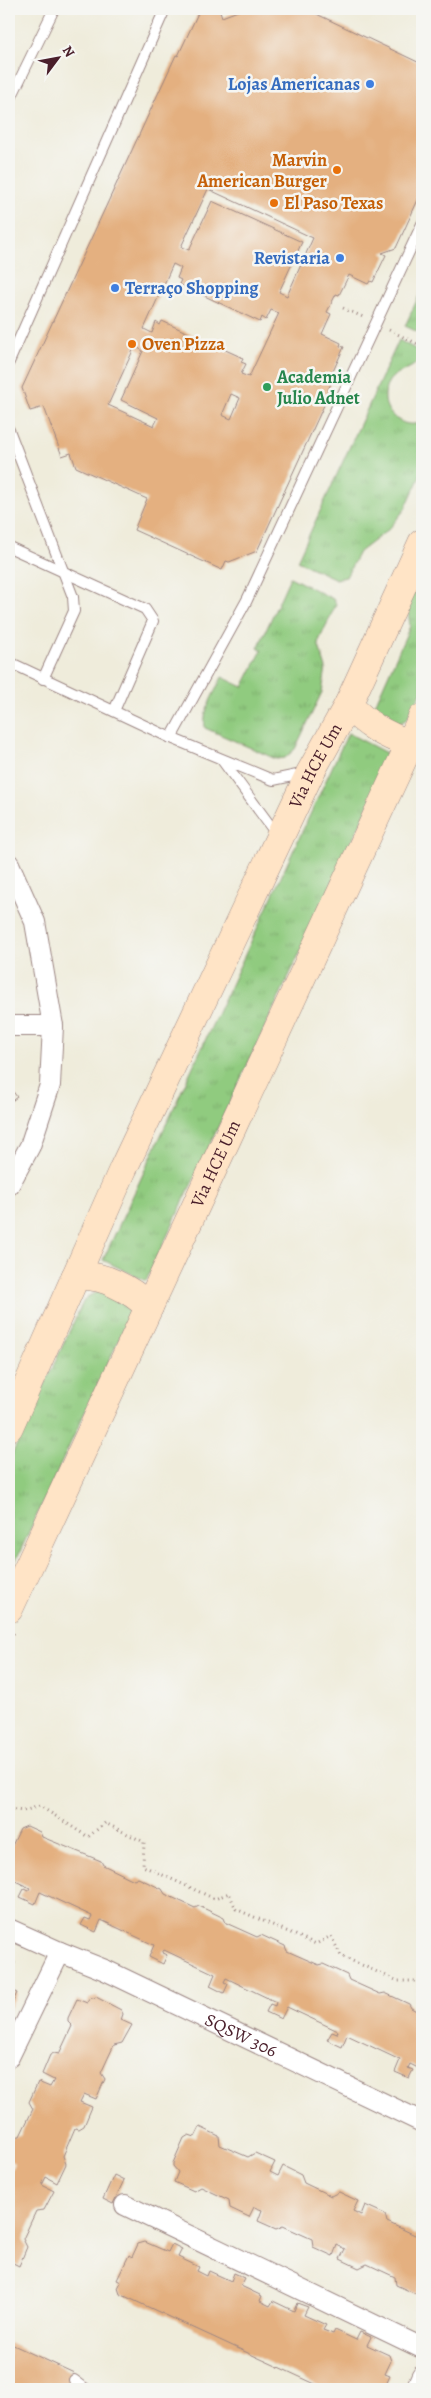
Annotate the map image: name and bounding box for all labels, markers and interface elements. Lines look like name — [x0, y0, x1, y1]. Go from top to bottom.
north arrow — [32, 32, 82, 82]
text: N — [58, 42, 79, 61]
place label: Lojas Americanas — [228, 72, 360, 96]
marker: Lojas Americanas — [364, 78, 376, 90]
place label: Marvin American Burger — [196, 148, 328, 193]
marker: Marvin American Burger — [331, 164, 343, 176]
place label: El Paso Texas — [284, 191, 383, 215]
marker: El Paso Texas — [268, 197, 280, 209]
place label: Revistaria — [254, 246, 330, 270]
marker: Revistaria — [334, 252, 346, 264]
place label: Terraço Shopping — [125, 276, 259, 300]
marker: Terraço Shopping — [109, 282, 121, 294]
place label: Oven Pizza — [142, 332, 225, 356]
marker: Oven Pizza — [126, 338, 138, 350]
place label: Academia Julio Adnet — [276, 365, 360, 410]
marker: Academia Julio Adnet — [261, 381, 273, 393]
street label: Via HCE Um — [283, 719, 348, 813]
street label: Via HCE Um — [185, 1116, 246, 1212]
street label: SQSW 306 — [201, 2008, 281, 2063]

